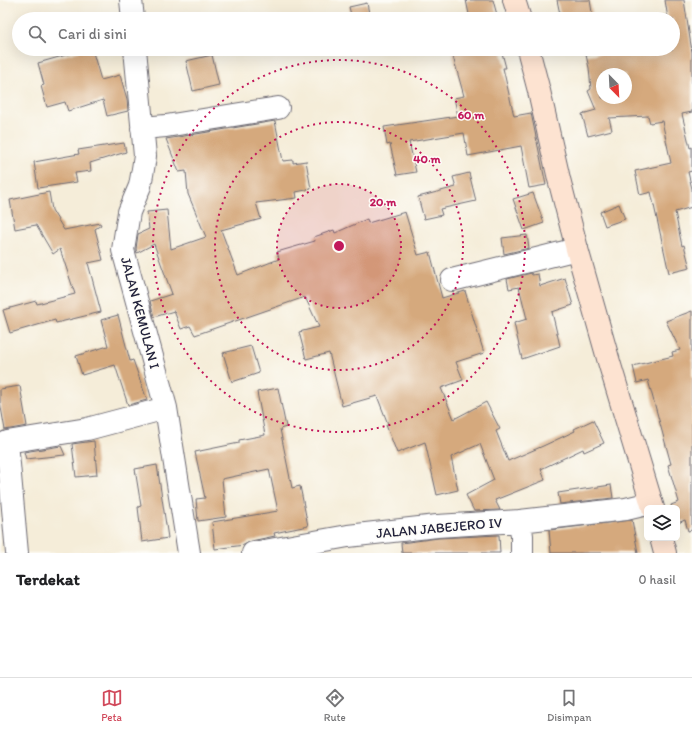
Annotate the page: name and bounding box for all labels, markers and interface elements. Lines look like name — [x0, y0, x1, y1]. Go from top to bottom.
search box — [12, 12, 680, 56]
icon: search — [26, 23, 48, 45]
text: Cari di sini — [58, 25, 127, 43]
north arrow — [596, 68, 632, 104]
text: 60 m — [458, 108, 485, 122]
text: 40 m — [413, 152, 442, 166]
text: 20 m — [370, 195, 397, 209]
centre of rings — [332, 239, 346, 253]
street label: JALAN KEMULAN I — [117, 255, 163, 371]
map controls — [644, 505, 680, 541]
button: layers — [644, 505, 680, 541]
street label: JALAN JABEJERO IV — [375, 514, 503, 542]
text: Terdekat — [16, 569, 80, 589]
text: 0 hasil — [639, 572, 676, 587]
tab: Peta — [101, 687, 123, 724]
tab: Rute — [324, 687, 346, 724]
tab: Disimpan — [547, 687, 591, 724]

